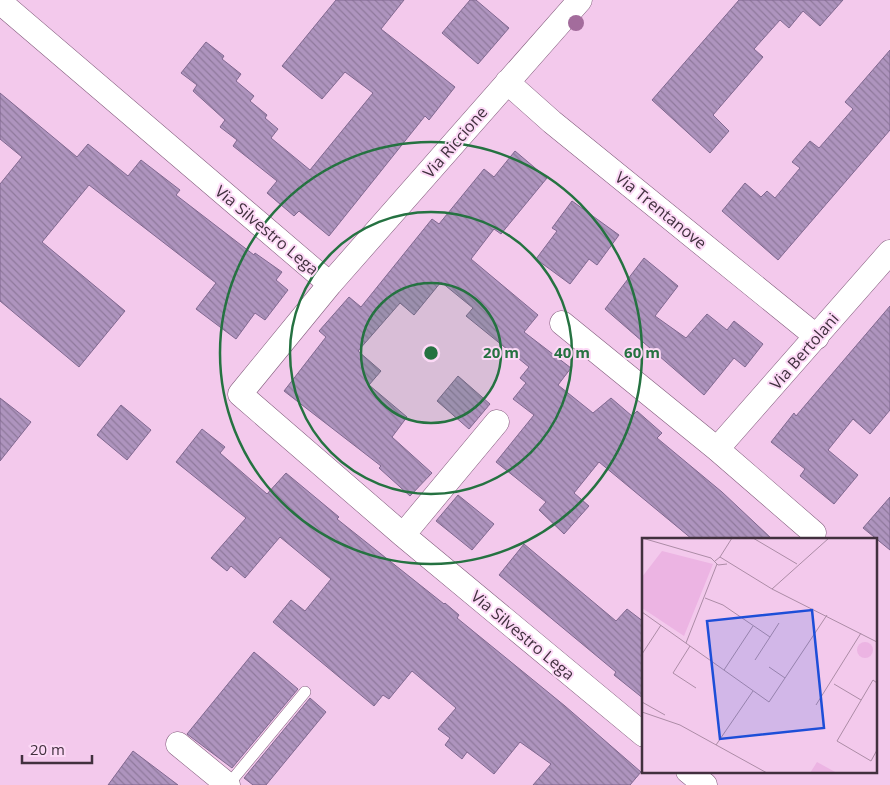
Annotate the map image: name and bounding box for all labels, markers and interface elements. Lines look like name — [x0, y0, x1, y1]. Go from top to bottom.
street label: Via Riccione — [418, 101, 492, 183]
street label: Via Trentanove — [611, 166, 711, 254]
street label: Via Silvestro Lega — [211, 180, 323, 280]
street label: Via Bertolani — [765, 308, 843, 394]
text: 20 m — [483, 342, 519, 362]
text: 40 m — [554, 342, 590, 362]
text: 60 m — [624, 342, 660, 362]
centre of rings — [422, 344, 440, 362]
inset map — [642, 538, 878, 772]
street label: Via Silvestro Lega — [467, 585, 579, 685]
scale bar — [22, 732, 92, 764]
text: 20 m — [30, 739, 65, 759]

